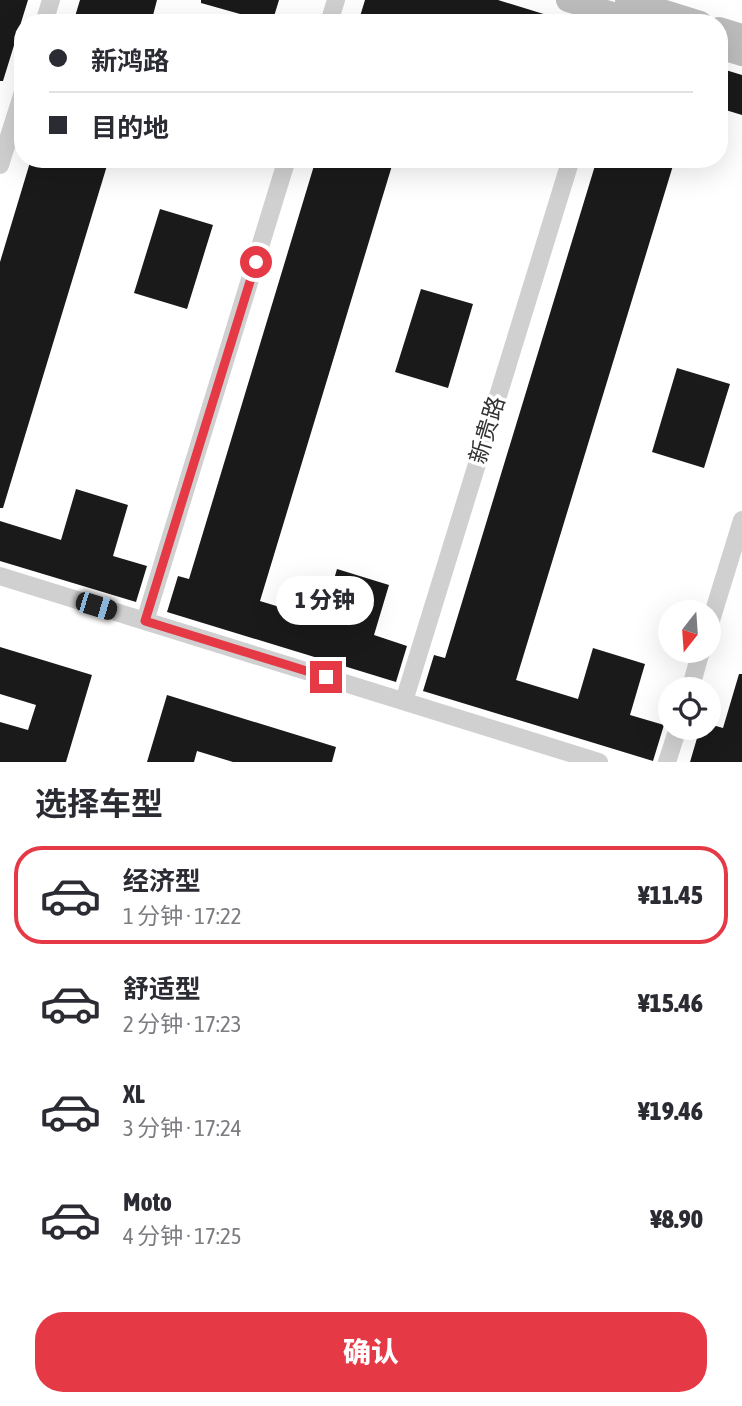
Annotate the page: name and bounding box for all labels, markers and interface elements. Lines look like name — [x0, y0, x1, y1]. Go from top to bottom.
text: 新鸿路 — [91, 46, 169, 76]
text: 目的地 — [91, 113, 169, 143]
route start — [240, 246, 272, 278]
street label: 新贵路 — [464, 393, 510, 467]
callout: 1 分钟 — [277, 576, 375, 624]
text: 1 分钟 — [295, 587, 355, 613]
car — [73, 590, 120, 622]
north arrow — [658, 600, 721, 663]
map controls — [658, 600, 721, 740]
route end — [310, 661, 342, 693]
button: locate — [658, 677, 721, 740]
text: 选择车型 — [35, 785, 163, 822]
icon: car — [39, 864, 102, 927]
text: 经济型 — [123, 866, 201, 896]
text: ¥11.45 — [638, 880, 703, 910]
text: 1 分钟 · 17:22 — [123, 903, 242, 929]
icon: car — [39, 972, 102, 1035]
text: 舒适型 — [123, 974, 201, 1004]
text: ¥15.46 — [638, 988, 703, 1018]
text: 2 分钟 · 17:23 — [123, 1011, 242, 1037]
text: XL — [123, 1079, 145, 1109]
icon: car — [39, 1080, 102, 1143]
text: ¥19.46 — [638, 1096, 703, 1126]
text: 3 分钟 · 17:24 — [123, 1115, 242, 1141]
text: Moto — [123, 1187, 172, 1217]
icon: car — [39, 1188, 102, 1251]
text: ¥8.90 — [650, 1204, 703, 1234]
text: 4 分钟 · 17:25 — [123, 1223, 242, 1249]
button: 确认 — [35, 1312, 707, 1392]

